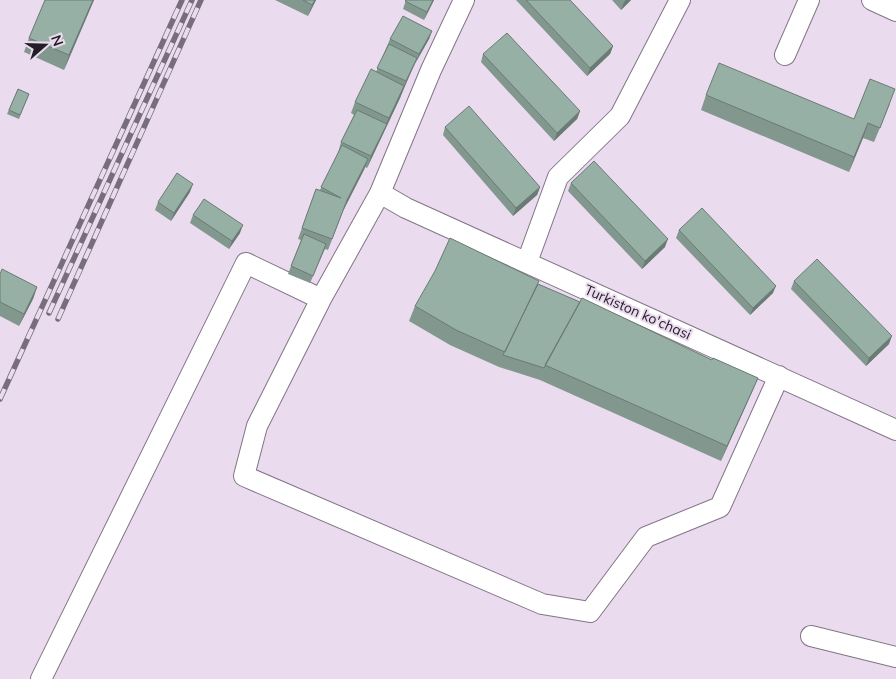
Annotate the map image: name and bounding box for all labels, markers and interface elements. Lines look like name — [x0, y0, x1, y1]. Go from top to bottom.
north arrow — [20, 20, 70, 70]
text: N — [47, 33, 67, 49]
street label: Turkiston ko'chasi — [582, 280, 694, 344]

